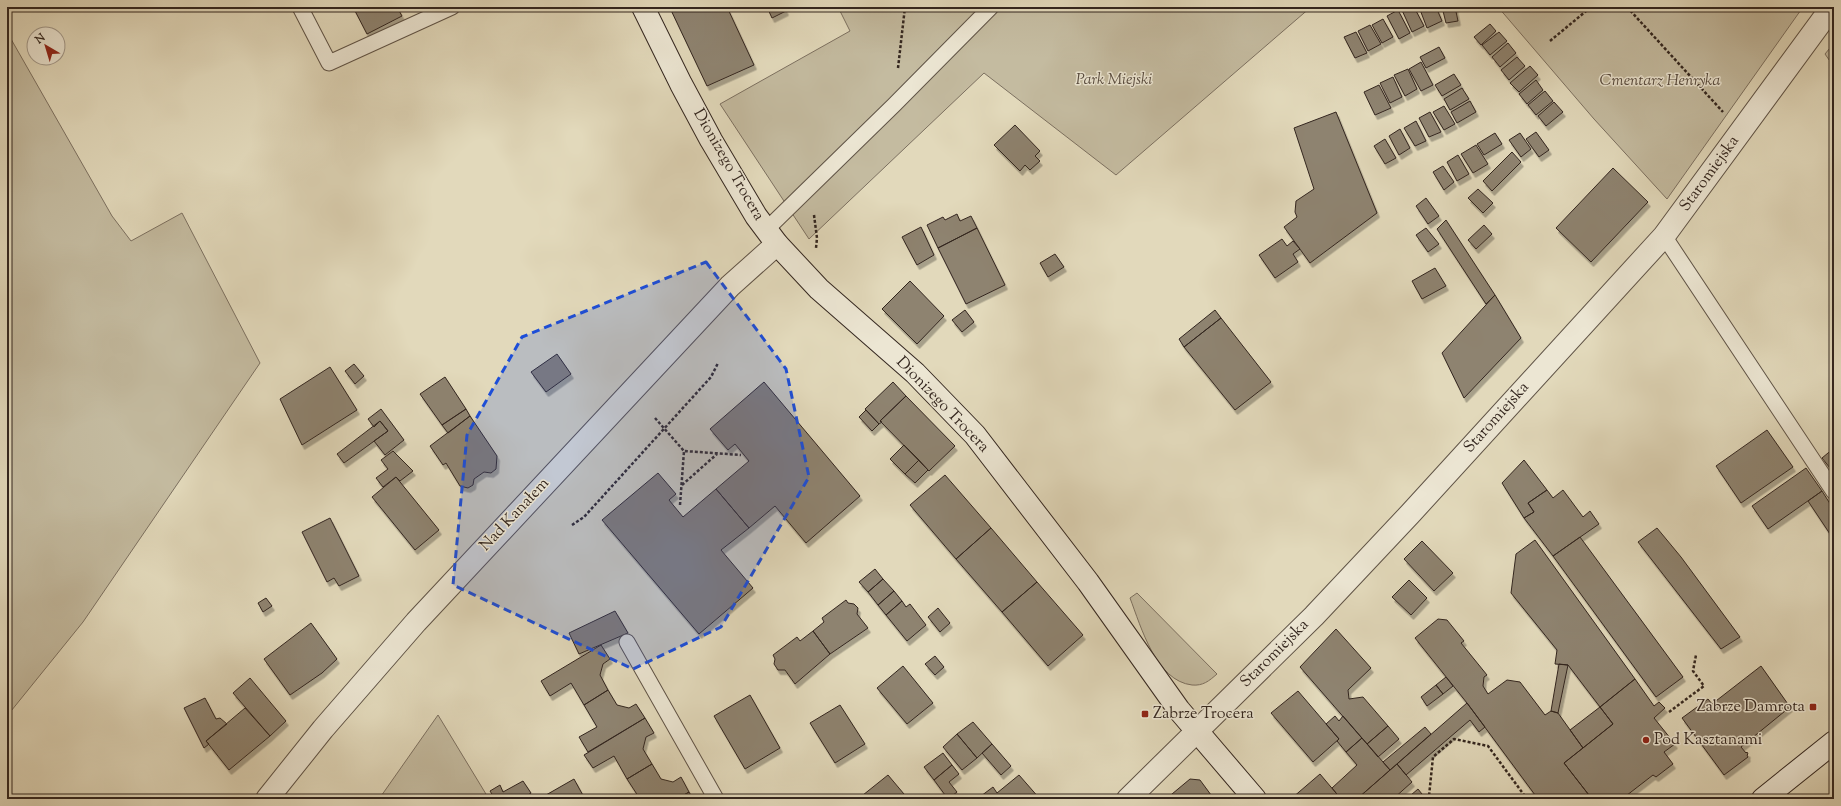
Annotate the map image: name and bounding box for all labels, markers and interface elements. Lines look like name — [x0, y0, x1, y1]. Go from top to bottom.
north arrow — [26, 26, 66, 66]
text: N — [31, 30, 49, 49]
park label: Park Miejski — [1076, 69, 1152, 92]
park label: Cmentarz Henryka — [1599, 70, 1721, 93]
street label: Dionizego Trocera — [687, 105, 770, 226]
street label: Staromiejska — [1675, 131, 1746, 217]
street label: Dionizego Trocera — [890, 352, 994, 459]
street label: Staromiejska — [1459, 377, 1536, 459]
street label: Nad Kanałem — [475, 473, 555, 557]
street label: Staromiejska — [1235, 614, 1315, 694]
place label: Zabrze Damrota — [1696, 696, 1806, 719]
marker: Zabrze Damrota — [1808, 702, 1818, 712]
place label: Zabrze Trocera — [1153, 703, 1254, 726]
marker: Zabrze Trocera — [1140, 709, 1150, 719]
place label: Pod Kasztanami — [1654, 729, 1763, 752]
marker: Pod Kasztanami — [1641, 735, 1651, 745]

